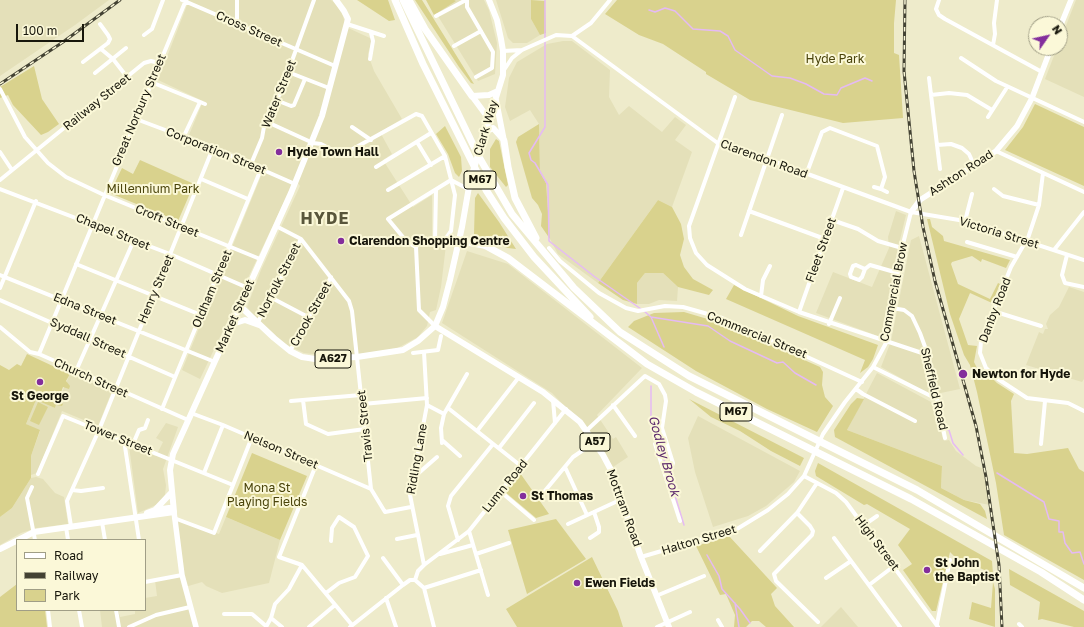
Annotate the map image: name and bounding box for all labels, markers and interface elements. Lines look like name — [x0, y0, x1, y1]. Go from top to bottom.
street label: Cross Street — [214, 8, 284, 50]
scale bar — [18, 16, 86, 42]
north arrow — [1028, 16, 1068, 56]
text: N — [1050, 22, 1065, 37]
text: 100 m — [23, 23, 57, 38]
street label: Great Norbury Street — [109, 52, 169, 168]
park label: Hyde Park — [806, 52, 864, 66]
street label: Water Street — [259, 58, 299, 130]
street label: Railway Street — [60, 70, 134, 134]
street label: Clark Way — [471, 98, 501, 158]
street label: Corporation Street — [164, 124, 268, 178]
street label: Clarendon Road — [718, 136, 810, 182]
place label: Hyde Town Hall — [287, 145, 379, 159]
marker: Hyde Town Hall — [274, 147, 284, 157]
street label: Ashton Road — [926, 147, 996, 199]
road number: M67 — [464, 171, 496, 189]
park label: Millennium Park — [107, 182, 199, 196]
street label: Croft Street — [133, 202, 201, 240]
district label: HYDE — [301, 209, 349, 229]
street label: Chapel Street — [74, 211, 152, 253]
street label: Victoria Street — [957, 214, 1041, 252]
street label: Fleet Street — [803, 216, 839, 284]
place label: Clarendon Shopping Centre — [349, 234, 510, 248]
marker: Clarendon Shopping Centre — [336, 236, 346, 246]
street label: Norfolk Street — [254, 240, 304, 320]
street label: Commercial Brow — [877, 241, 911, 343]
street label: Oldham Street — [189, 248, 235, 330]
street label: Henry Street — [135, 252, 177, 326]
street label: Danby Road — [976, 275, 1014, 345]
street label: Market Street — [212, 277, 258, 355]
street label: Crook Street — [287, 279, 335, 349]
street label: Edna Street — [51, 290, 119, 328]
street label: Commercial Street — [705, 308, 809, 362]
street label: Syddall Street — [48, 315, 128, 361]
street label: Sheffield Road — [917, 346, 951, 432]
road number: A627 — [315, 350, 351, 368]
street label: Church Street — [52, 355, 130, 401]
place label: Newton for Hyde — [972, 367, 1070, 381]
marker: Newton for Hyde — [957, 368, 969, 380]
marker: St George — [35, 377, 45, 387]
place label: St George — [11, 389, 69, 403]
street label: Travis Street — [354, 389, 376, 463]
road number: M67 — [720, 403, 752, 421]
water label: Godley Brook — [645, 414, 683, 498]
street label: Tower Street — [81, 418, 155, 458]
street label: Ridling Lane — [404, 422, 430, 496]
street label: Nelson Street — [242, 428, 320, 472]
road number: A57 — [580, 433, 610, 451]
street label: Lumn Road — [479, 456, 531, 516]
street label: Mottram Road — [603, 467, 645, 549]
park label: Mona St Playing Fields — [227, 481, 307, 509]
place label: St Thomas — [531, 489, 593, 503]
marker: St Thomas — [518, 491, 528, 501]
street label: High Street — [852, 512, 902, 574]
street label: Halton Street — [660, 522, 738, 558]
legend — [16, 539, 146, 611]
text: Road — [54, 548, 83, 563]
place label: St John the Baptist — [935, 556, 999, 584]
marker: St John the Baptist — [922, 565, 932, 575]
text: Railway — [54, 568, 99, 583]
place label: Ewen Fields — [585, 576, 655, 590]
marker: Ewen Fields — [572, 578, 582, 588]
text: Park — [54, 588, 80, 603]

